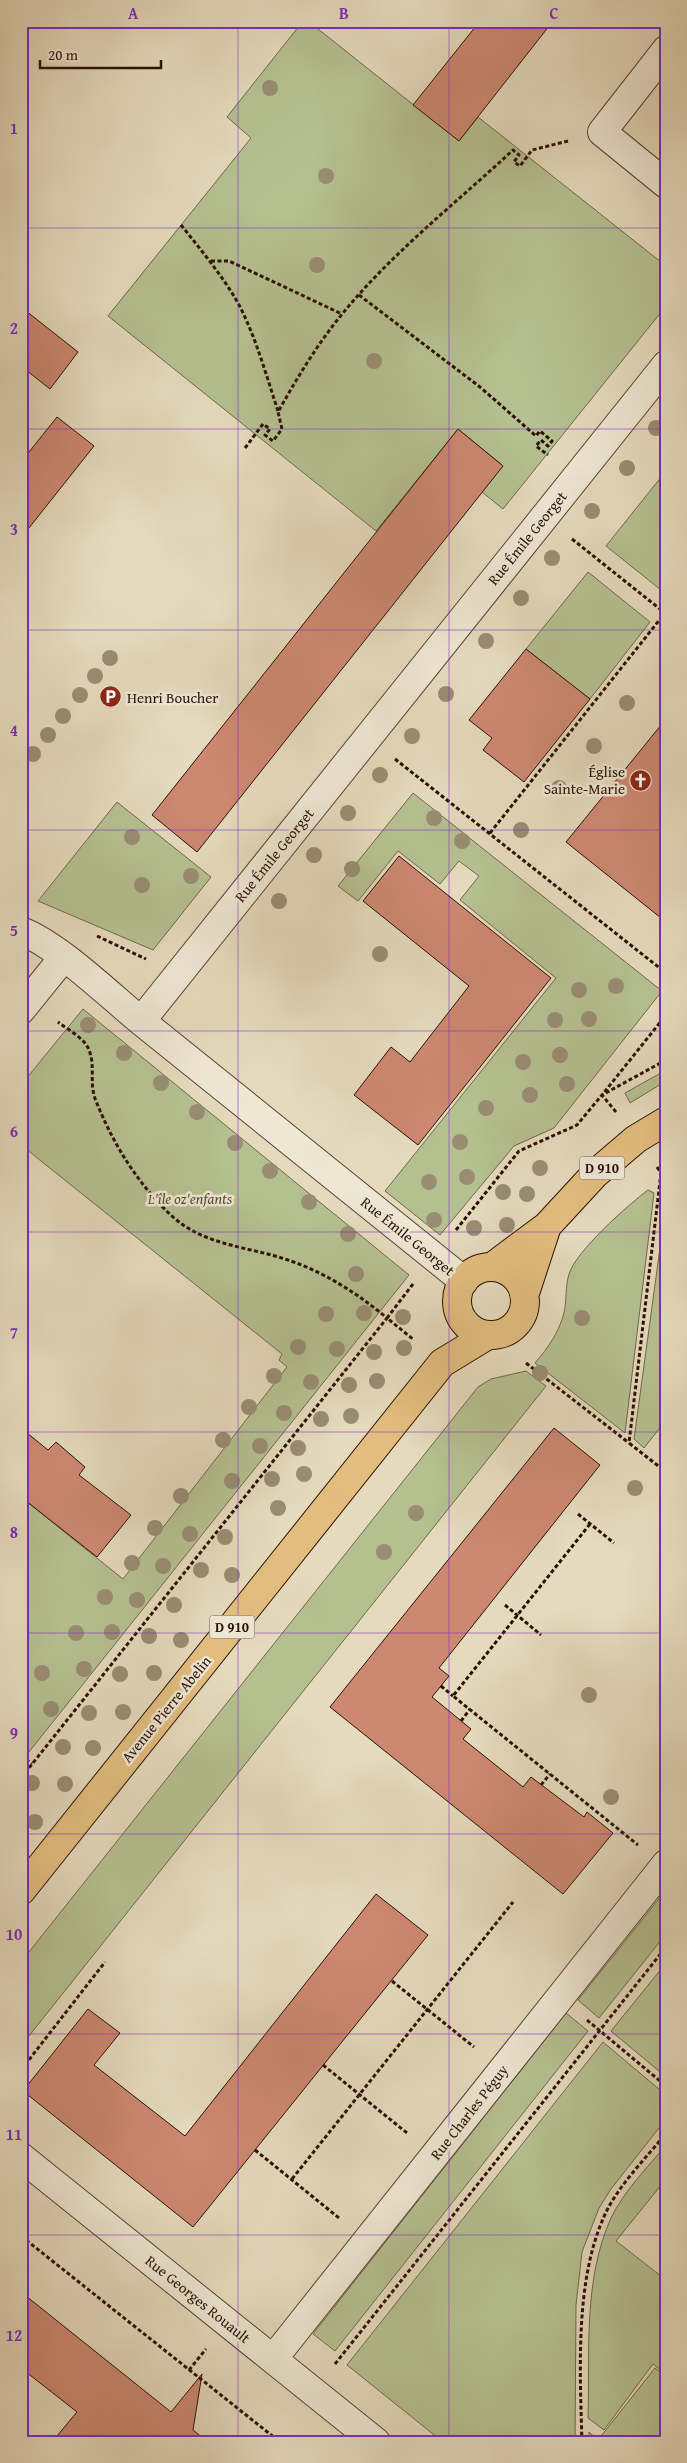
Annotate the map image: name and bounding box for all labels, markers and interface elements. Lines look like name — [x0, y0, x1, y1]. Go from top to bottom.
text: A — [128, 1, 139, 25]
text: B — [339, 1, 349, 25]
text: C — [549, 1, 559, 25]
scale bar — [40, 38, 161, 70]
text: 20 m — [48, 44, 79, 65]
text: 1 — [10, 116, 18, 140]
text: 2 — [10, 316, 18, 340]
street label: Rue Émile Georget — [483, 486, 572, 589]
text: 3 — [10, 517, 18, 541]
parking icon: Henri Boucher — [99, 685, 123, 709]
place label: Henri Boucher — [127, 687, 218, 708]
text: 4 — [10, 718, 18, 742]
place label: Église Sainte-Marie — [544, 761, 625, 799]
church icon: Église Sainte-Marie — [629, 768, 653, 792]
street label: Rue Émile Georget — [230, 803, 319, 906]
text: 5 — [10, 918, 18, 942]
text: 6 — [10, 1119, 18, 1143]
road number: D 910 — [580, 1156, 624, 1180]
park label: L'île oz'enfants — [147, 1188, 233, 1209]
street label: Rue Émile Georget — [357, 1192, 460, 1281]
text: 7 — [10, 1320, 18, 1344]
text: 8 — [10, 1520, 18, 1544]
road number: D 910 — [210, 1615, 254, 1638]
street label: Avenue Pierre Abelin — [116, 1651, 216, 1767]
text: 9 — [10, 1721, 18, 1745]
text: 10 — [6, 1922, 22, 1946]
street label: Rue Charles Péguy — [425, 2060, 513, 2164]
text: 11 — [6, 2122, 22, 2146]
street label: Rue Georges Rouault — [141, 2250, 256, 2348]
text: 12 — [6, 2323, 22, 2347]

